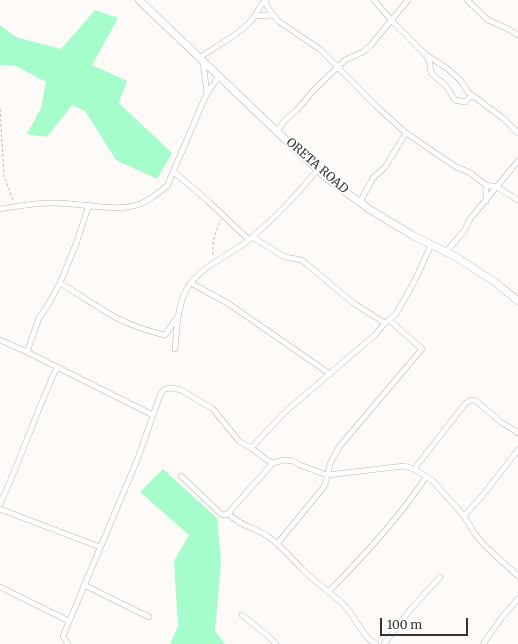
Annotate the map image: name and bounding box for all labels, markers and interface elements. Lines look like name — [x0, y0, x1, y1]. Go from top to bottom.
street label: ORETA ROAD — [283, 135, 351, 197]
scale bar — [382, 610, 470, 636]
text: 100 m — [387, 617, 422, 632]

